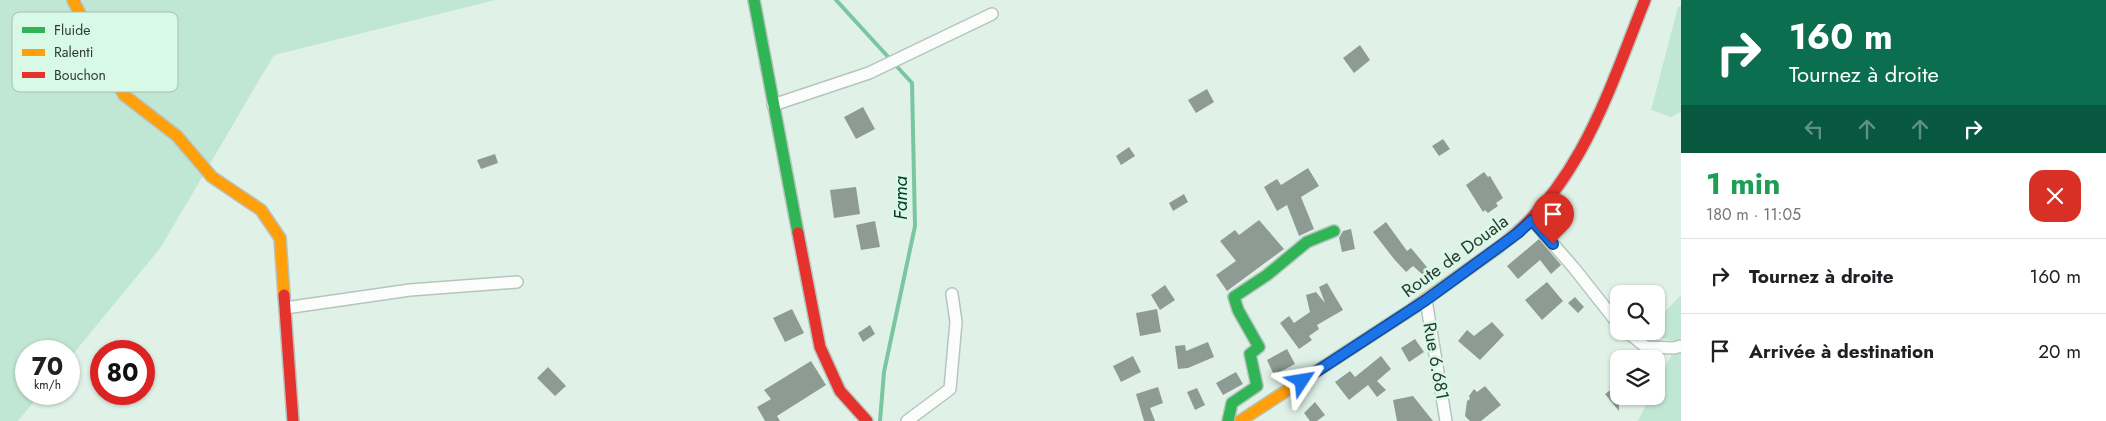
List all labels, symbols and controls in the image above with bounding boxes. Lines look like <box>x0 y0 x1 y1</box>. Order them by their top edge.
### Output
legend <box>12 12 178 92</box>
text: 160 m <box>1789 12 1893 62</box>
text: Fluide <box>54 20 90 40</box>
icon: right <box>1706 20 1771 85</box>
text: Ralenti <box>54 42 93 62</box>
text: Tournez à droite <box>1789 58 1939 90</box>
text: Bouchon <box>54 65 106 85</box>
icon: left <box>1800 115 1828 143</box>
icon: ahead <box>1853 115 1881 143</box>
icon: ahead <box>1906 115 1934 143</box>
icon: right <box>1959 115 1987 143</box>
text: 1 min <box>1706 162 1780 205</box>
button: close <box>2029 170 2081 222</box>
water label: Fama <box>887 175 914 220</box>
pin <box>1532 193 1574 244</box>
icon: arrive <box>1539 200 1567 228</box>
text: 180 m · 11:05 <box>1706 203 1801 226</box>
street label: Route de Douala <box>1396 208 1514 304</box>
icon: right <box>1706 262 1734 290</box>
text: Tournez à droite <box>1749 263 1894 290</box>
text: 160 m <box>2030 263 2081 290</box>
map controls <box>1610 285 1665 405</box>
button: search <box>1610 285 1665 340</box>
street label: Rue 6.681 <box>1416 320 1456 402</box>
icon: arrive <box>1706 337 1734 365</box>
text: Arrivée à destination <box>1749 338 1934 365</box>
text: 20 m <box>2038 338 2081 365</box>
speed limit sign: 80 <box>90 340 155 405</box>
text: 70 <box>32 348 63 384</box>
button: layers <box>1610 350 1665 405</box>
position arrow <box>1275 354 1327 406</box>
text: km/h <box>34 376 61 394</box>

